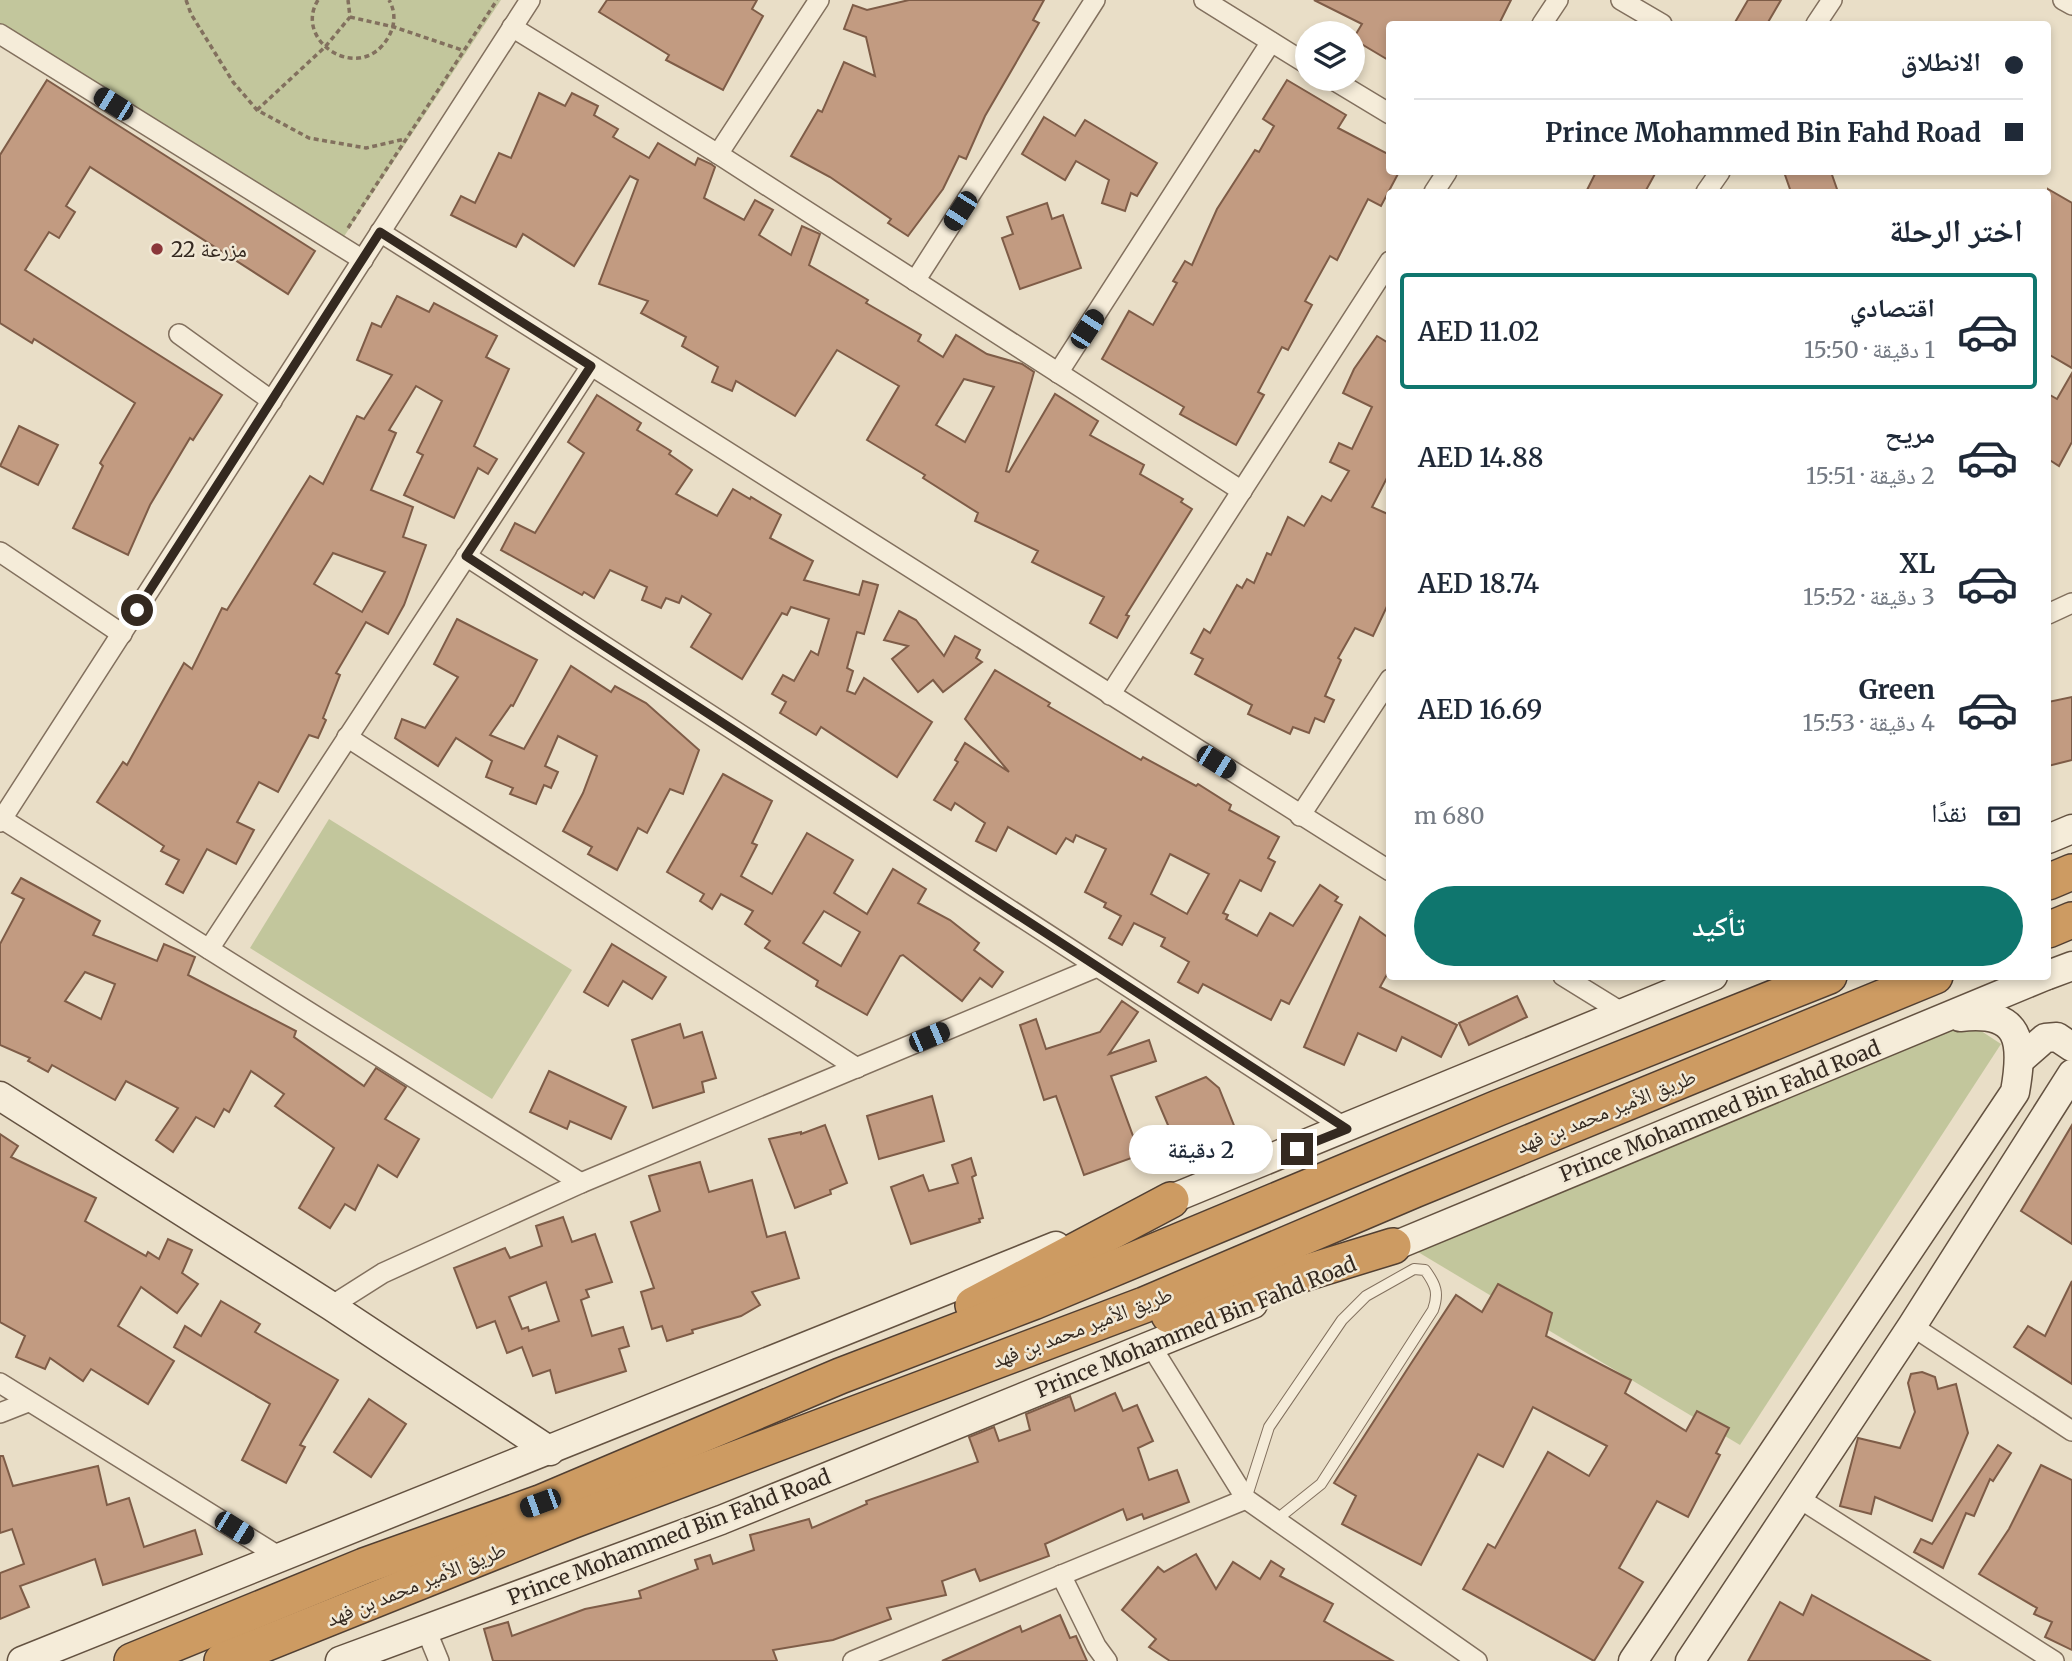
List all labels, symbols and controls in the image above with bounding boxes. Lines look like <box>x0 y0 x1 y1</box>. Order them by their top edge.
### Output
map controls <box>1295 21 1365 91</box>
button: layers <box>1295 21 1365 91</box>
text: الانطلاق <box>1901 45 1981 78</box>
car <box>90 84 137 124</box>
text: Prince Mohammed Bin Fahd Road <box>1545 116 1981 149</box>
car <box>940 188 981 234</box>
text: اختر الرحلة <box>1889 211 2023 251</box>
place label: مزرعة 22 <box>171 236 247 263</box>
marker: مزرعة 22 <box>149 241 165 257</box>
text: اقتصادي <box>1850 291 1935 324</box>
icon: car <box>1956 300 2019 363</box>
car <box>1067 306 1108 352</box>
text: AED 11.02 <box>1418 315 1539 348</box>
text: 1 دقيقة · 15:50 <box>1804 335 1935 364</box>
text: مريح <box>1885 417 1935 450</box>
icon: car <box>1956 426 2019 489</box>
text: AED 14.88 <box>1418 441 1543 474</box>
text: 2 دقيقة · 15:51 <box>1806 461 1935 490</box>
text: XL <box>1899 547 1935 580</box>
icon: car <box>1956 552 2019 615</box>
text: AED 18.74 <box>1418 567 1539 600</box>
text: 3 دقيقة · 15:52 <box>1803 582 1935 611</box>
route start <box>121 594 153 626</box>
text: Green <box>1859 673 1935 706</box>
icon: car <box>1956 678 2019 741</box>
text: AED 16.69 <box>1418 693 1542 726</box>
text: 4 دقيقة · 15:53 <box>1803 708 1935 737</box>
car <box>1193 742 1240 782</box>
text: نقدًا <box>1931 796 1967 829</box>
icon: cash <box>1985 797 2023 835</box>
text: 680 m <box>1414 801 1485 830</box>
button: تأكيد <box>1414 886 2023 966</box>
car <box>906 1019 953 1055</box>
street label: Prince Mohammed Bin Fahd Road <box>1556 1034 1885 1188</box>
street label: طريق الأمير محمد بن فهد <box>1512 1063 1700 1159</box>
callout: 2 دقيقة <box>1129 1124 1272 1174</box>
route end <box>1281 1133 1313 1165</box>
text: 2 دقيقة <box>1168 1135 1234 1164</box>
street label: Prince Mohammed Bin Fahd Road <box>1032 1250 1361 1404</box>
street label: طريق الأمير محمد بن فهد <box>988 1280 1176 1374</box>
street label: Prince Mohammed Bin Fahd Road <box>504 1463 835 1611</box>
car <box>517 1486 564 1520</box>
car <box>211 1508 258 1548</box>
street label: طريق الأمير محمد بن فهد <box>322 1536 510 1632</box>

